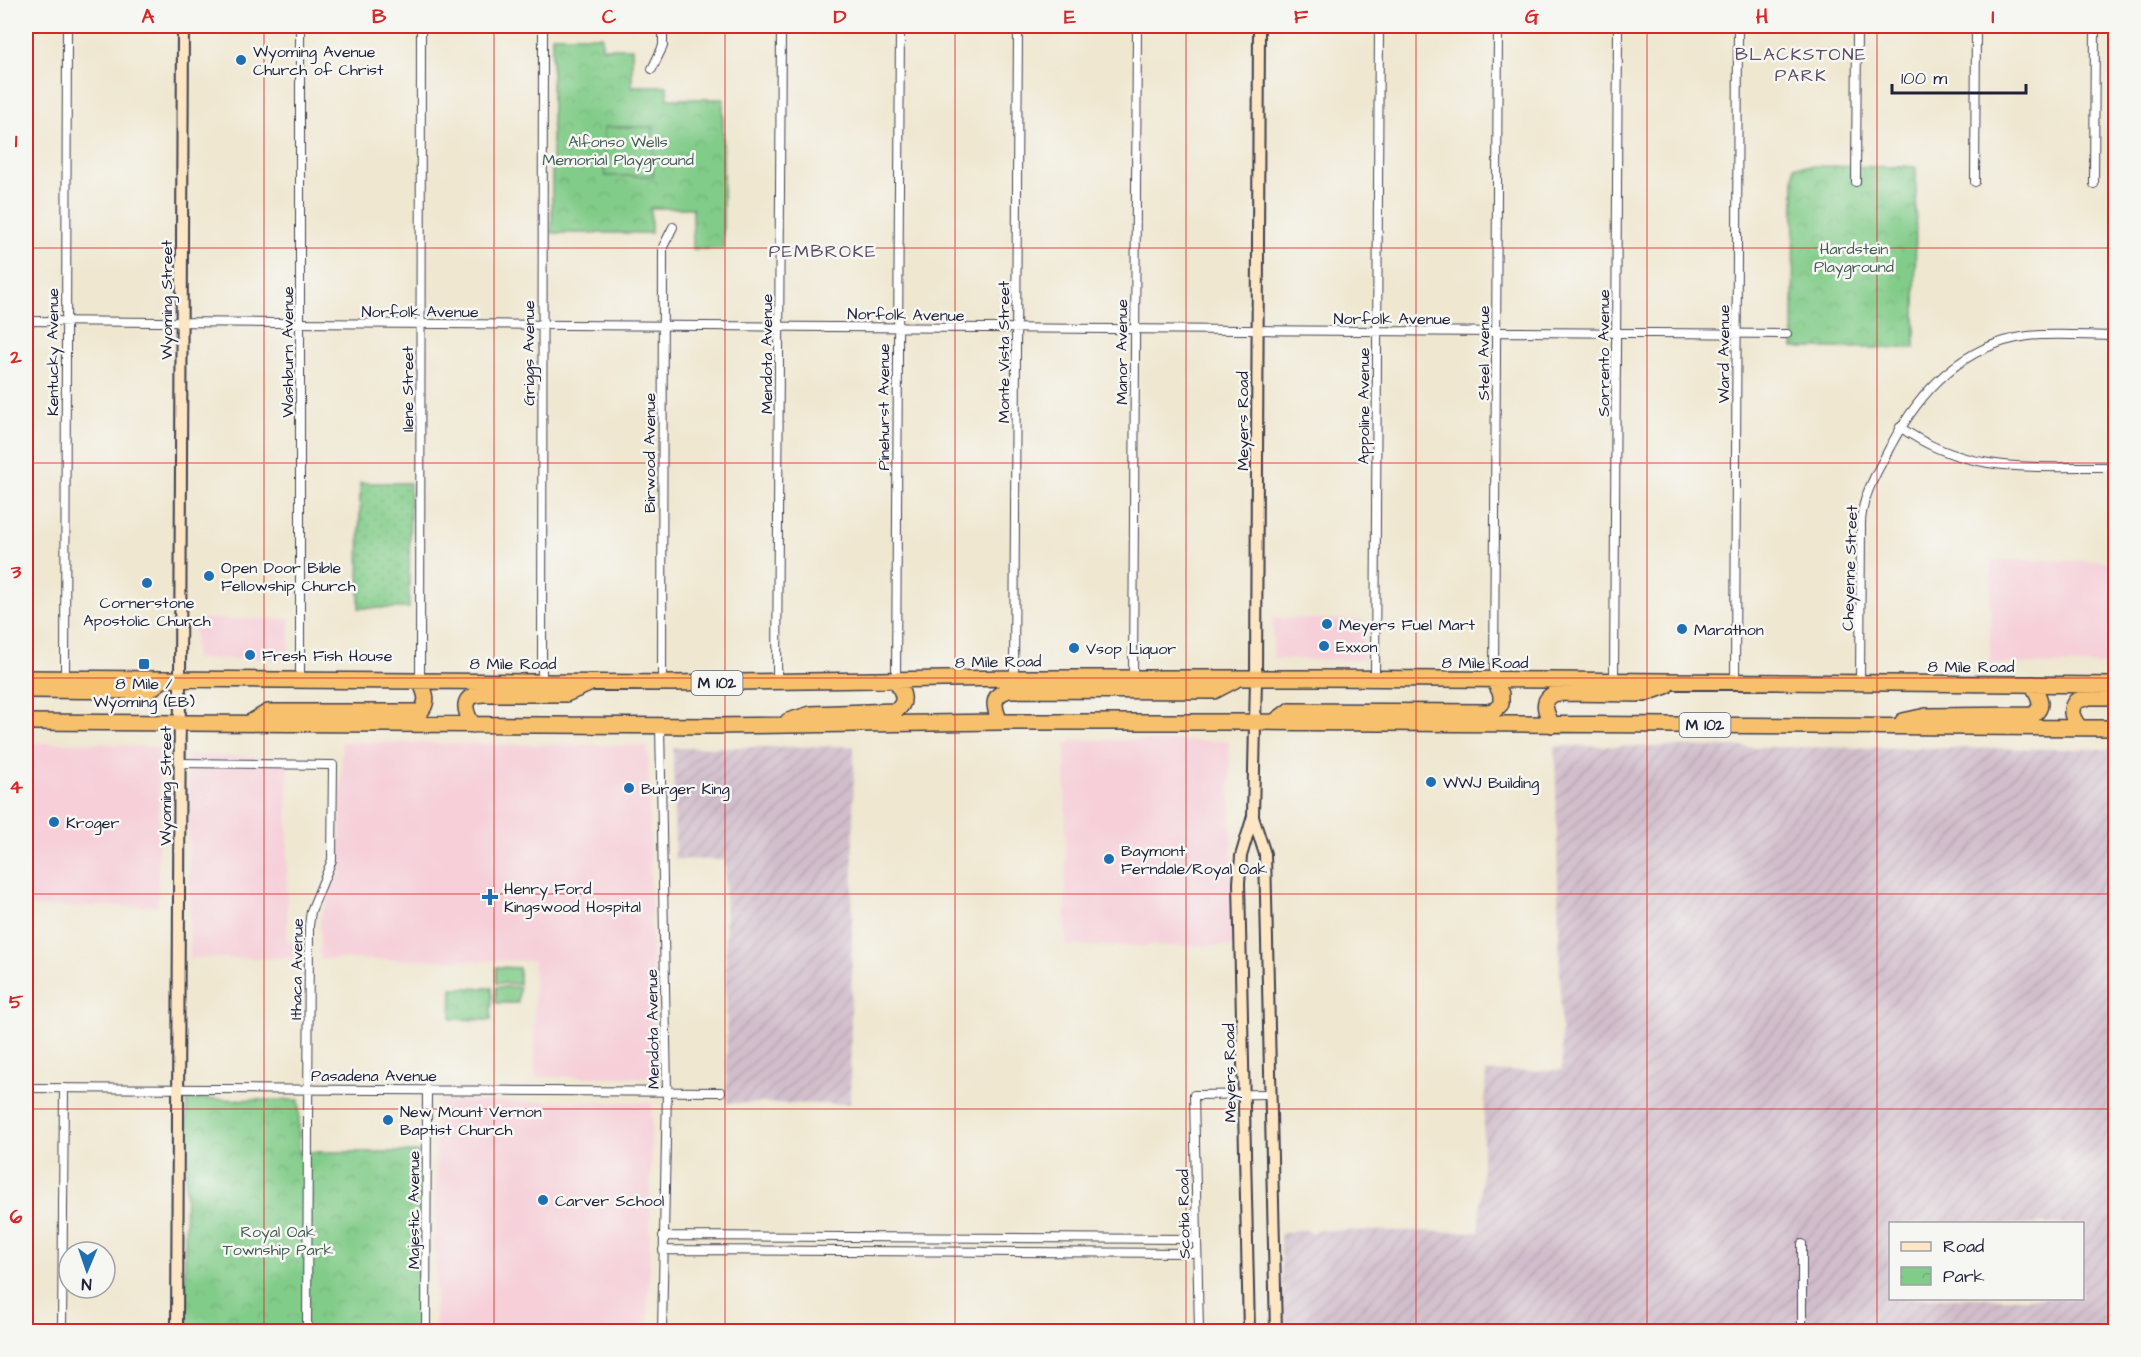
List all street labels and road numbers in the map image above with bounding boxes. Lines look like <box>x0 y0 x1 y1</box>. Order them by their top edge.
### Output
street label: Wyoming Street <box>156 240 179 360</box>
street label: Monte Vista Street <box>993 280 1015 423</box>
street label: Washburn Avenue <box>277 286 299 418</box>
street label: Kentucky Avenue <box>42 288 65 416</box>
street label: Sorrento Avenue <box>1593 289 1615 417</box>
street label: Mendota Avenue <box>756 294 778 414</box>
street label: Manor Avenue <box>1111 299 1133 405</box>
street label: Griggs Avenue <box>518 300 541 406</box>
street label: Norfolk Avenue <box>361 301 479 323</box>
street label: Norfolk Avenue <box>847 303 965 327</box>
street label: Ward Avenue <box>1713 304 1735 403</box>
street label: Steel Avenue <box>1473 305 1495 400</box>
street label: Norfolk Avenue <box>1333 308 1451 330</box>
street label: Pinehurst Avenue <box>873 343 895 471</box>
street label: Ilene Street <box>397 345 419 432</box>
street label: Appoline Avenue <box>1353 347 1375 465</box>
street label: Meyers Road <box>1232 371 1255 471</box>
street label: Birwood Avenue <box>639 393 661 513</box>
street label: Cheyenne Street <box>1837 504 1864 631</box>
street label: 8 Mile Road <box>954 650 1042 674</box>
street label: 8 Mile Road <box>1442 652 1528 674</box>
street label: 8 Mile Road <box>470 653 556 675</box>
street label: 8 Mile Road <box>1928 656 2014 678</box>
road number: M 102 <box>692 671 742 695</box>
road number: M 102 <box>1680 713 1730 737</box>
street label: Wyoming Street <box>155 726 178 846</box>
street label: Ithaca Avenue <box>285 918 309 1020</box>
street label: Mendota Avenue <box>641 968 665 1089</box>
street label: Meyers Road <box>1218 1023 1243 1123</box>
street label: Pasadena Avenue <box>311 1065 437 1087</box>
street label: Majestic Avenue <box>403 1151 425 1269</box>
street label: Scotia Road <box>1172 1169 1196 1259</box>

